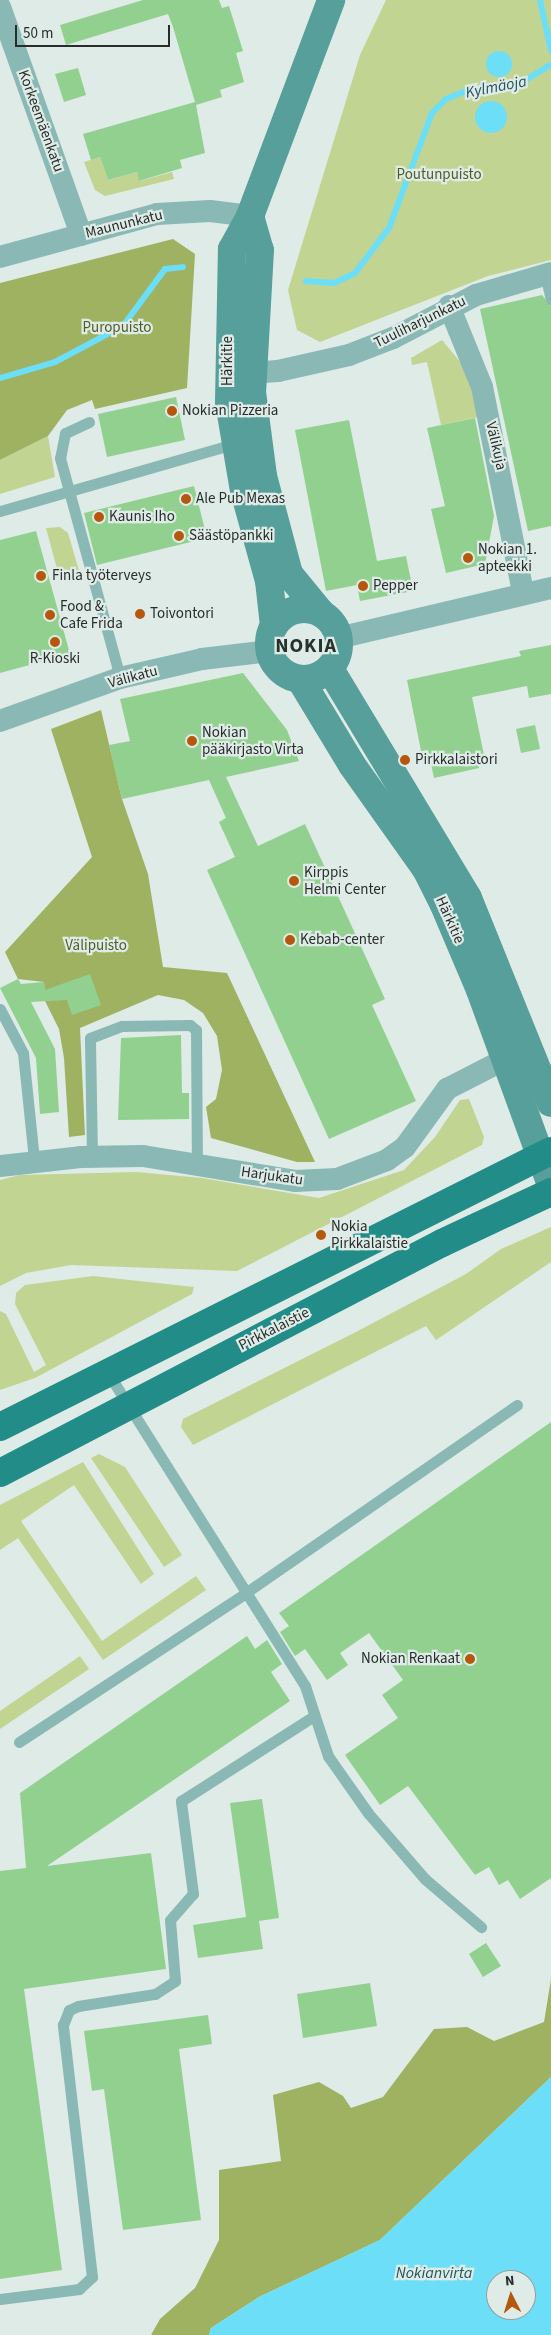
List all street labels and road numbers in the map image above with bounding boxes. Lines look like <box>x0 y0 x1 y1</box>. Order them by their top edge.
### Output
street label: Korkeemäenkatu <box>14 67 68 175</box>
street label: Maununkatu <box>83 206 165 242</box>
street label: Tuuliharjunkatu <box>371 292 469 352</box>
street label: Härkitie <box>219 336 237 386</box>
street label: Välikuja <box>482 420 510 472</box>
street label: Välikatu <box>106 662 160 692</box>
street label: Härkitie <box>432 894 468 946</box>
street label: Harjukatu <box>240 1163 304 1189</box>
street label: Pirkkalaistie <box>236 1304 312 1354</box>

